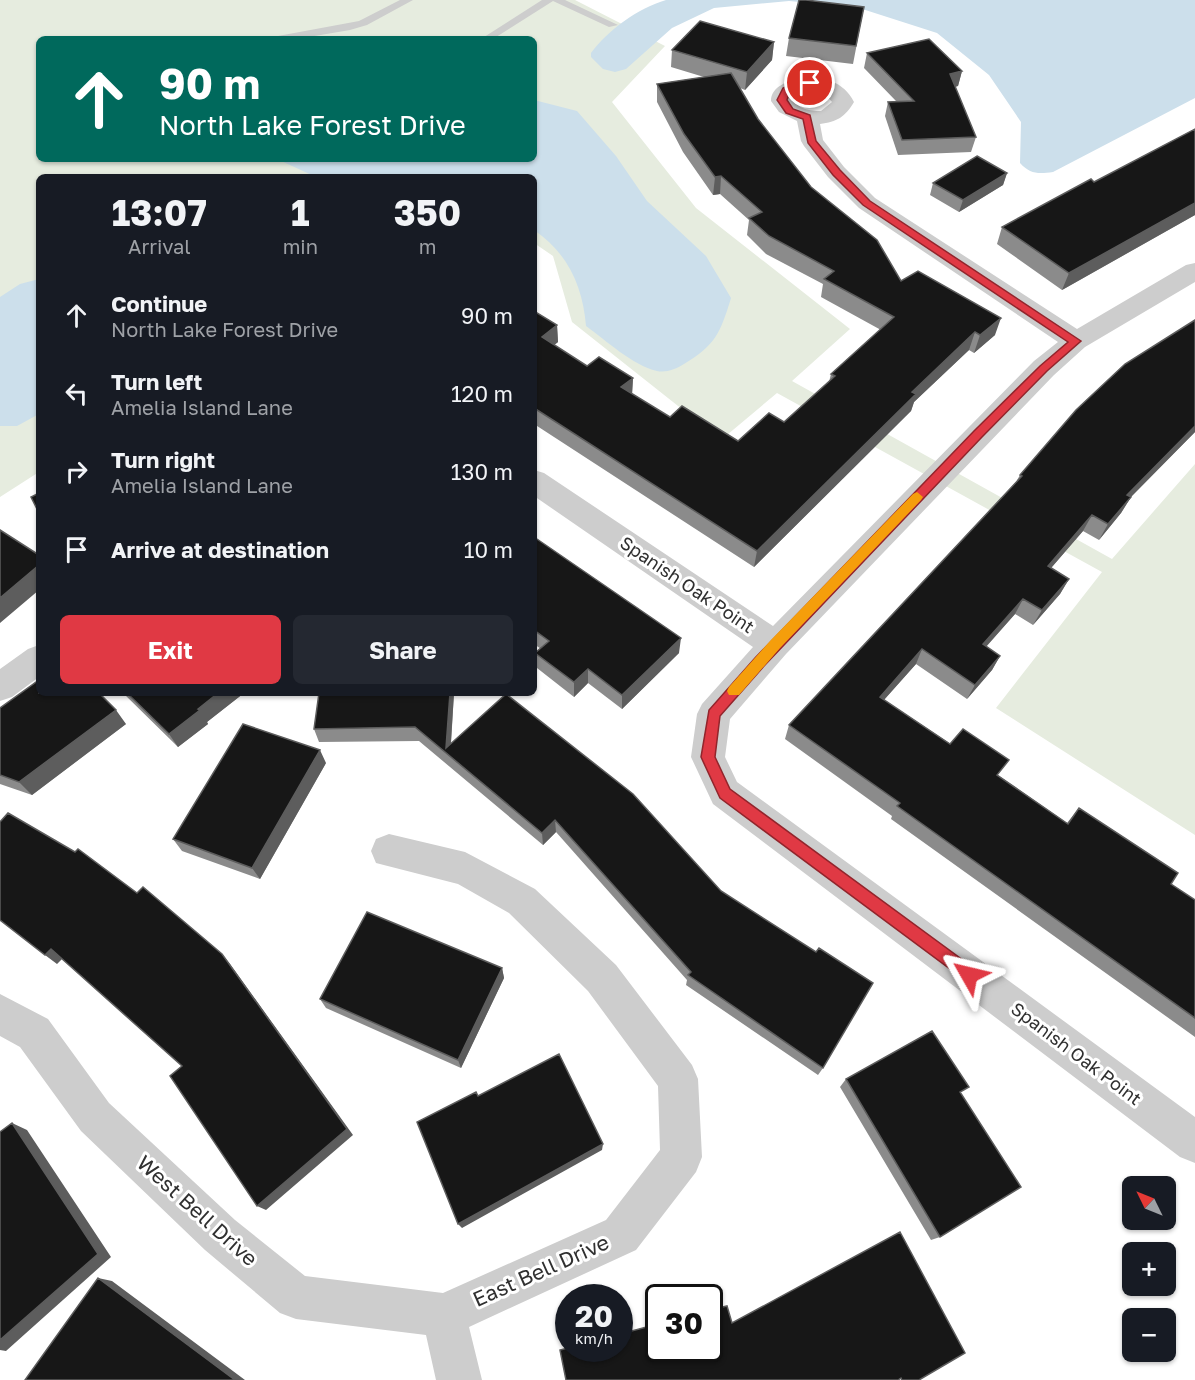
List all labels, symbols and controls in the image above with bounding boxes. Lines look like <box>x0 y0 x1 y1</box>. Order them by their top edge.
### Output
pin <box>784 57 835 108</box>
text: 90 m <box>159 58 260 108</box>
icon: ahead <box>60 60 138 138</box>
icon: arrive <box>793 66 826 99</box>
text: North Lake Forest Drive <box>159 109 466 141</box>
text: 13:07 <box>112 191 207 234</box>
text: 1 <box>291 191 310 234</box>
text: 350 <box>394 191 461 234</box>
text: Arrival <box>128 234 191 258</box>
text: min <box>283 234 318 258</box>
text: m <box>419 234 436 258</box>
text: Continue <box>111 290 207 317</box>
icon: ahead <box>60 299 93 332</box>
text: 90 m <box>461 302 513 329</box>
text: North Lake Forest Drive <box>111 317 338 341</box>
text: Turn left <box>111 368 202 395</box>
icon: left <box>60 377 93 410</box>
text: 120 m <box>451 380 513 407</box>
text: Amelia Island Lane <box>111 395 293 419</box>
text: Turn right <box>111 446 215 473</box>
icon: right <box>60 455 93 488</box>
text: 130 m <box>451 458 513 485</box>
text: Amelia Island Lane <box>111 473 293 497</box>
street label: Spanish Oak Point <box>616 531 759 637</box>
icon: arrive <box>60 533 93 566</box>
text: Arrive at destination <box>111 536 329 563</box>
text: 10 m <box>464 536 513 563</box>
button: Exit <box>60 615 281 684</box>
button: Share <box>293 615 513 684</box>
position arrow <box>937 943 1001 1007</box>
street label: Spanish Oak Point <box>1007 997 1146 1109</box>
street label: West Bell Drive <box>132 1149 263 1271</box>
north arrow <box>1122 1176 1176 1230</box>
map controls <box>1122 1176 1176 1362</box>
street label: East Bell Drive <box>469 1228 613 1312</box>
button: + <box>1122 1242 1176 1296</box>
speed limit sign: 30 <box>645 1284 723 1362</box>
text: 20 <box>575 1298 613 1334</box>
button: − <box>1122 1308 1176 1362</box>
text: km/h <box>575 1329 613 1347</box>

